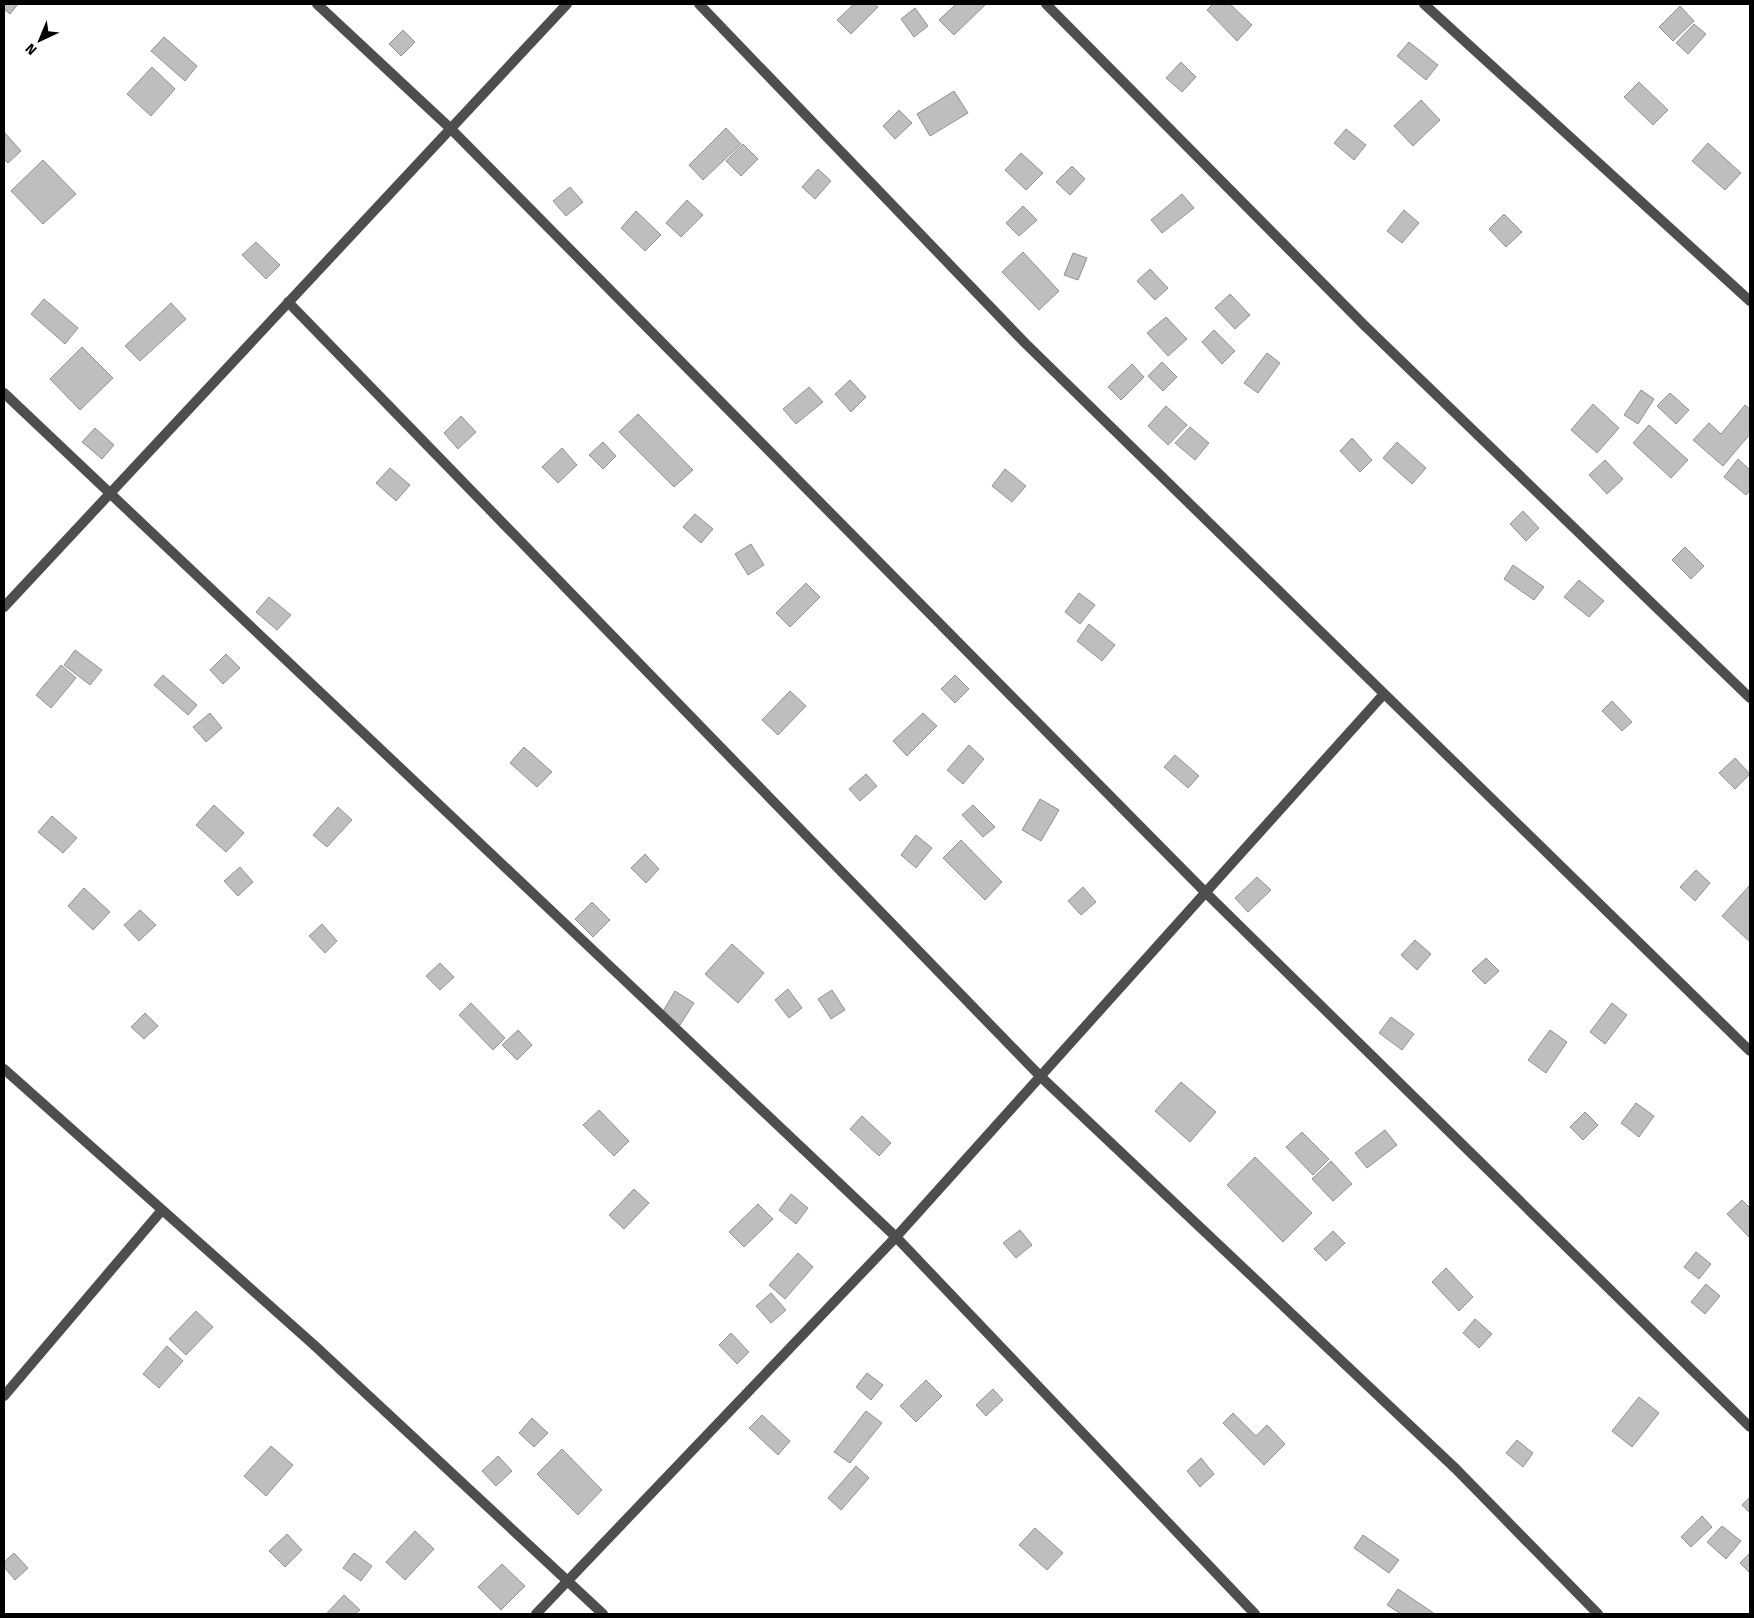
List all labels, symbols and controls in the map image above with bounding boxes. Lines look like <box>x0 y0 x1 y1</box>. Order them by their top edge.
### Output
north arrow <box>15 15 65 65</box>
text: N <box>22 40 41 58</box>

